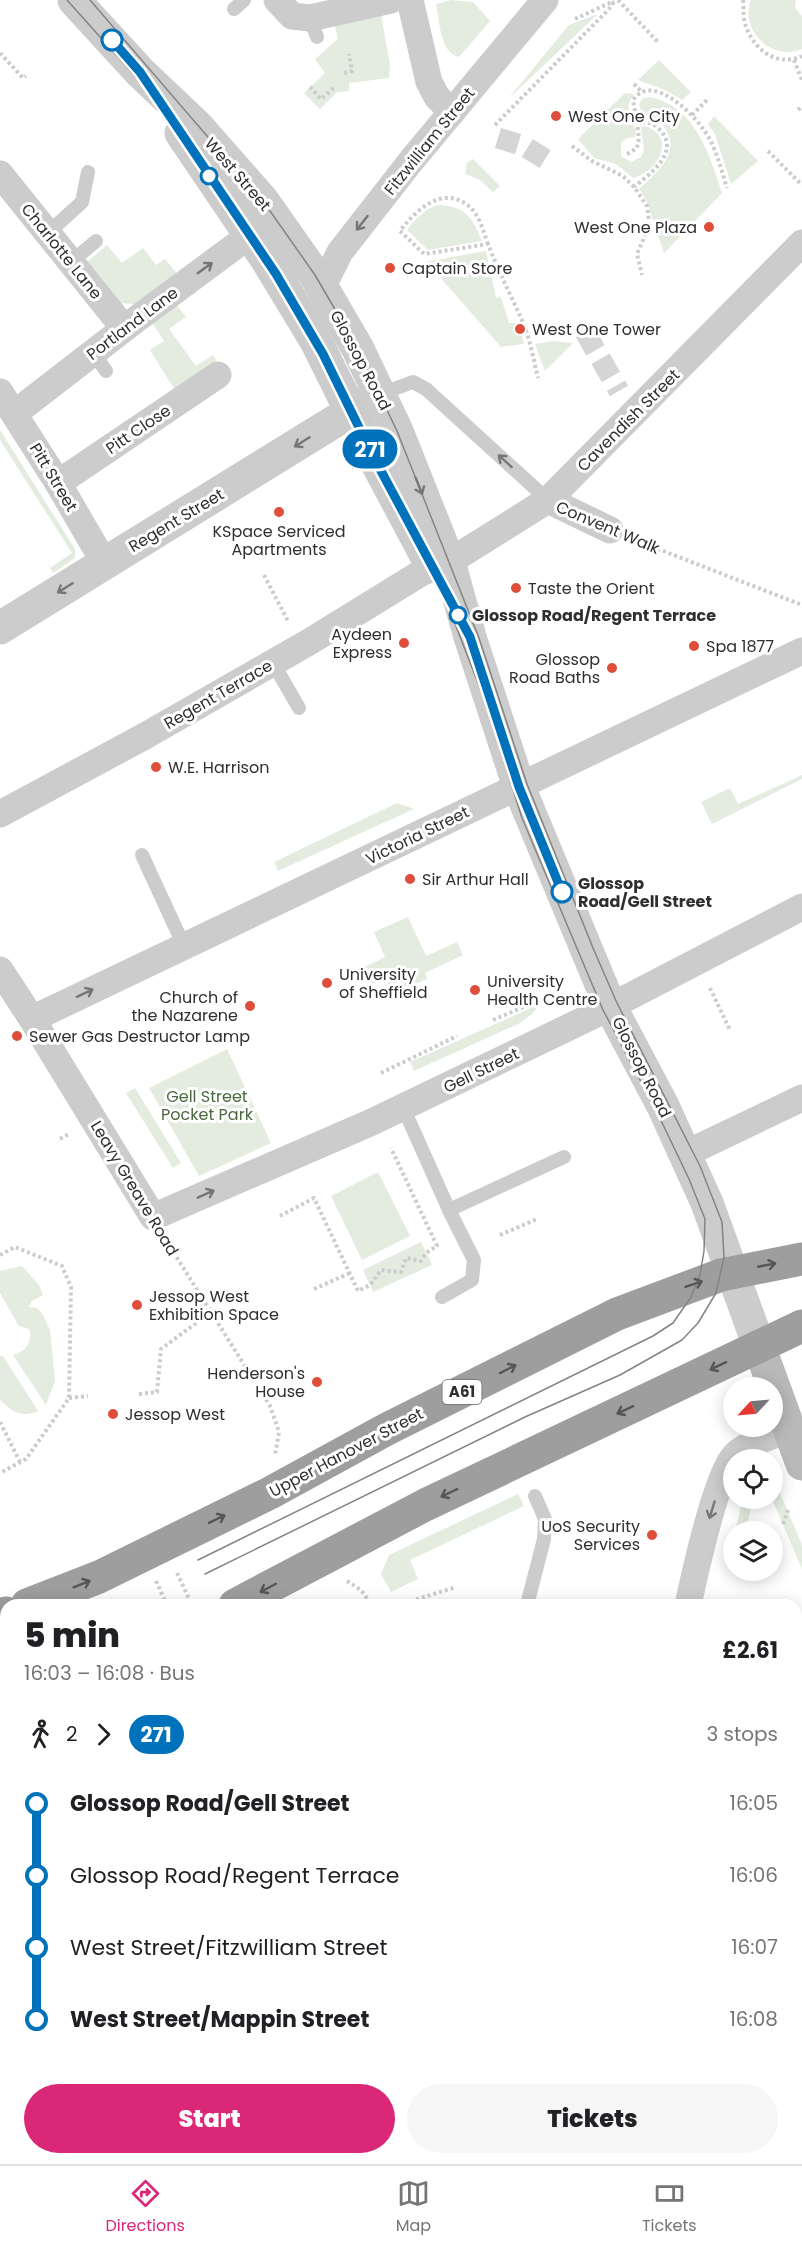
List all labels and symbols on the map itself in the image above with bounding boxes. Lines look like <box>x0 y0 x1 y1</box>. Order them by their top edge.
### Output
unlabelled marker <box>101 29 123 51</box>
street label: Fitzwilliam Street <box>379 83 480 200</box>
place label: West One City <box>568 105 680 128</box>
marker: West One City <box>549 109 563 123</box>
street label: West Street <box>199 133 276 216</box>
unlabelled marker <box>200 167 218 185</box>
street label: Charlotte Lane <box>16 199 108 304</box>
one-way arrow <box>356 215 369 231</box>
place label: West One Plaza <box>574 216 697 239</box>
marker: West One Plaza <box>702 220 716 234</box>
place label: Captain Store <box>402 257 512 280</box>
marker: Captain Store <box>383 261 397 275</box>
one-way arrow <box>197 262 213 274</box>
street label: Portland Lane <box>82 281 183 365</box>
street label: Glossop Road <box>325 306 397 414</box>
place label: West One Tower <box>532 318 661 341</box>
marker: West One Tower <box>513 322 527 336</box>
street label: Cavendish Street <box>572 364 685 477</box>
street label: Pitt Close <box>101 399 175 460</box>
line badge: 271 <box>336 430 404 468</box>
one-way arrow <box>294 435 311 448</box>
street label: Pitt Street <box>24 439 83 516</box>
one-way arrow <box>497 454 512 468</box>
one-way arrow <box>414 477 425 495</box>
street label: Regent Street <box>124 483 228 558</box>
street label: Convent Walk <box>552 495 664 560</box>
marker: KSpace Serviced Apartments <box>272 505 286 519</box>
place label: KSpace Serviced Apartments <box>212 520 346 561</box>
place label: Taste the Orient <box>528 577 655 600</box>
marker: Taste the Orient <box>509 581 523 595</box>
one-way arrow <box>57 583 74 595</box>
place label: Glossop Road/Regent Terrace <box>472 604 716 627</box>
marker: Glossop Road/Regent Terrace <box>449 606 467 624</box>
place label: Aydeen Express <box>331 623 392 664</box>
place label: Spa 1877 <box>706 635 774 658</box>
marker: Aydeen Express <box>397 636 411 650</box>
marker: Spa 1877 <box>687 639 701 653</box>
place label: Glossop Road Baths <box>509 648 600 689</box>
street label: Regent Terrace <box>160 654 277 735</box>
marker: Glossop Road Baths <box>605 661 619 675</box>
place label: W.E. Harrison <box>168 756 269 779</box>
marker: W.E. Harrison <box>149 760 163 774</box>
street label: Victoria Street <box>362 800 473 870</box>
place label: Sir Arthur Hall <box>422 868 529 891</box>
marker: Sir Arthur Hall <box>403 872 417 886</box>
place label: Glossop Road/Gell Street <box>578 872 712 913</box>
marker: Glossop Road/Gell Street <box>551 881 573 903</box>
place label: University of Sheffield <box>339 963 427 1004</box>
place label: University Health Centre <box>487 970 597 1011</box>
marker: University of Sheffield <box>320 976 334 990</box>
marker: University Health Centre <box>468 983 482 997</box>
place label: Church of the Nazarene <box>132 986 238 1027</box>
one-way arrow <box>75 987 93 999</box>
marker: Church of the Nazarene <box>243 999 257 1013</box>
street label: Glossop Road <box>606 1013 677 1122</box>
place label: Sewer Gas Destructor Lamp <box>29 1025 250 1048</box>
marker: Sewer Gas Destructor Lamp <box>10 1029 24 1043</box>
street label: Gell Street <box>440 1042 523 1099</box>
park label: Gell Street Pocket Park <box>161 1085 254 1126</box>
street label: Leavy Greave Road <box>85 1116 184 1260</box>
one-way arrow <box>197 1188 215 1199</box>
one-way arrow <box>757 1259 776 1270</box>
one-way arrow <box>684 1277 703 1288</box>
place label: Jessop West Exhibition Space <box>149 1285 279 1326</box>
marker: Jessop West Exhibition Space <box>130 1298 144 1312</box>
one-way arrow <box>710 1360 728 1372</box>
place label: Henderson's House <box>207 1362 305 1403</box>
one-way arrow <box>499 1363 516 1375</box>
marker: Henderson's House <box>310 1375 324 1389</box>
north arrow <box>723 1377 783 1437</box>
road number: A61 <box>442 1380 482 1404</box>
street label: Upper Hanover Street <box>265 1402 427 1503</box>
place label: Jessop West <box>125 1403 225 1426</box>
one-way arrow <box>616 1404 634 1416</box>
marker: Jessop West <box>106 1407 120 1421</box>
one-way arrow <box>440 1488 458 1500</box>
one-way arrow <box>706 1501 717 1520</box>
one-way arrow <box>208 1513 226 1525</box>
place label: UoS Security Services <box>541 1515 640 1556</box>
marker: UoS Security Services <box>645 1528 659 1542</box>
one-way arrow <box>72 1578 91 1589</box>
one-way arrow <box>260 1582 277 1594</box>

